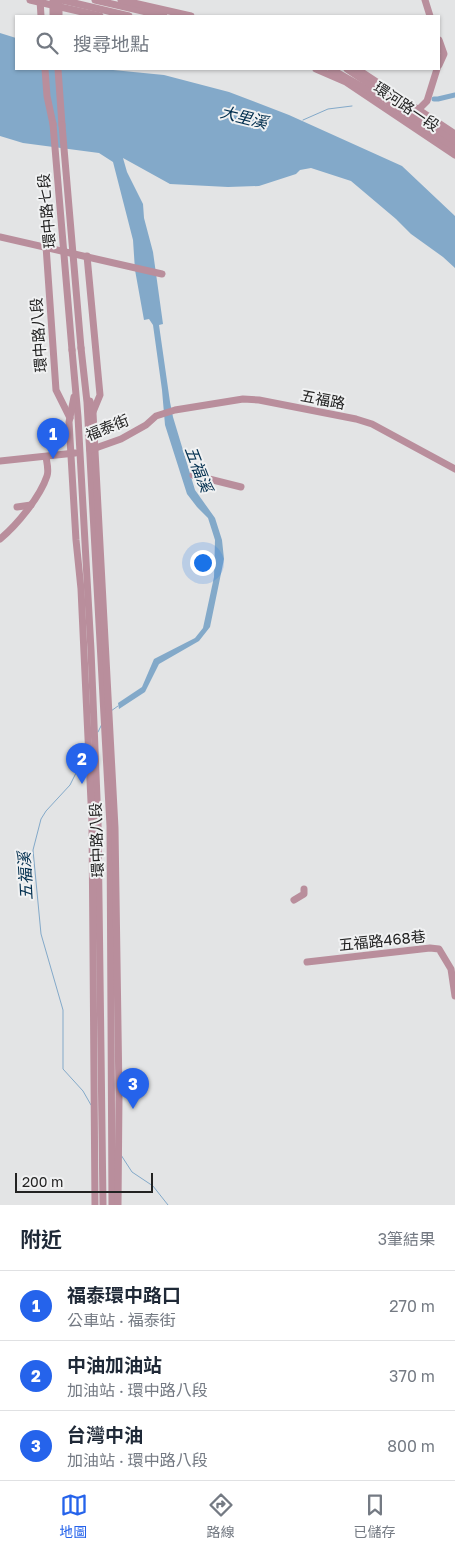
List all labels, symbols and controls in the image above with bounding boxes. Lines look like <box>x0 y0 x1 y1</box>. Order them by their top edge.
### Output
search box <box>15 15 440 70</box>
icon: search <box>33 29 61 57</box>
text: 搜尋地點 <box>73 32 149 55</box>
street label: 環河路一段 <box>371 78 443 134</box>
water label: 大里溪 <box>218 101 272 133</box>
street label: 環中路七段 <box>34 173 58 249</box>
street label: 環中路八段 <box>26 297 50 373</box>
street label: 五福路 <box>299 386 347 412</box>
street label: 福泰街 <box>83 410 131 444</box>
pin: 1 <box>37 418 69 459</box>
water label: 五福溪 <box>181 443 218 497</box>
your location <box>190 550 216 576</box>
pin: 2 <box>66 743 98 784</box>
street label: 環中路八段 <box>86 802 106 878</box>
water label: 五福溪 <box>14 850 36 900</box>
street label: 五福路468巷 <box>338 926 426 954</box>
pin: 3 <box>117 1068 149 1109</box>
scale bar <box>15 1170 152 1193</box>
text: 200 m <box>22 1173 63 1190</box>
text: 附近 <box>20 1226 62 1252</box>
text: 3筆結果 <box>378 1229 435 1249</box>
text: 福泰環中路口 <box>67 1283 181 1306</box>
text: 1 <box>32 1296 40 1316</box>
text: 270 m <box>389 1296 435 1316</box>
text: 公車站 · 福泰街 <box>67 1310 176 1330</box>
text: 中油加油站 <box>67 1353 162 1376</box>
text: 2 <box>31 1366 41 1386</box>
text: 370 m <box>389 1366 435 1386</box>
text: 加油站 · 環中路八段 <box>67 1380 208 1400</box>
text: 台灣中油 <box>67 1423 143 1446</box>
text: 3 <box>31 1436 41 1456</box>
text: 800 m <box>387 1436 435 1456</box>
text: 加油站 · 環中路八段 <box>67 1450 208 1470</box>
tab: 地圖 <box>60 1491 88 1541</box>
tab: 路線 <box>207 1491 235 1541</box>
tab: 已儲存 <box>354 1491 396 1541</box>

